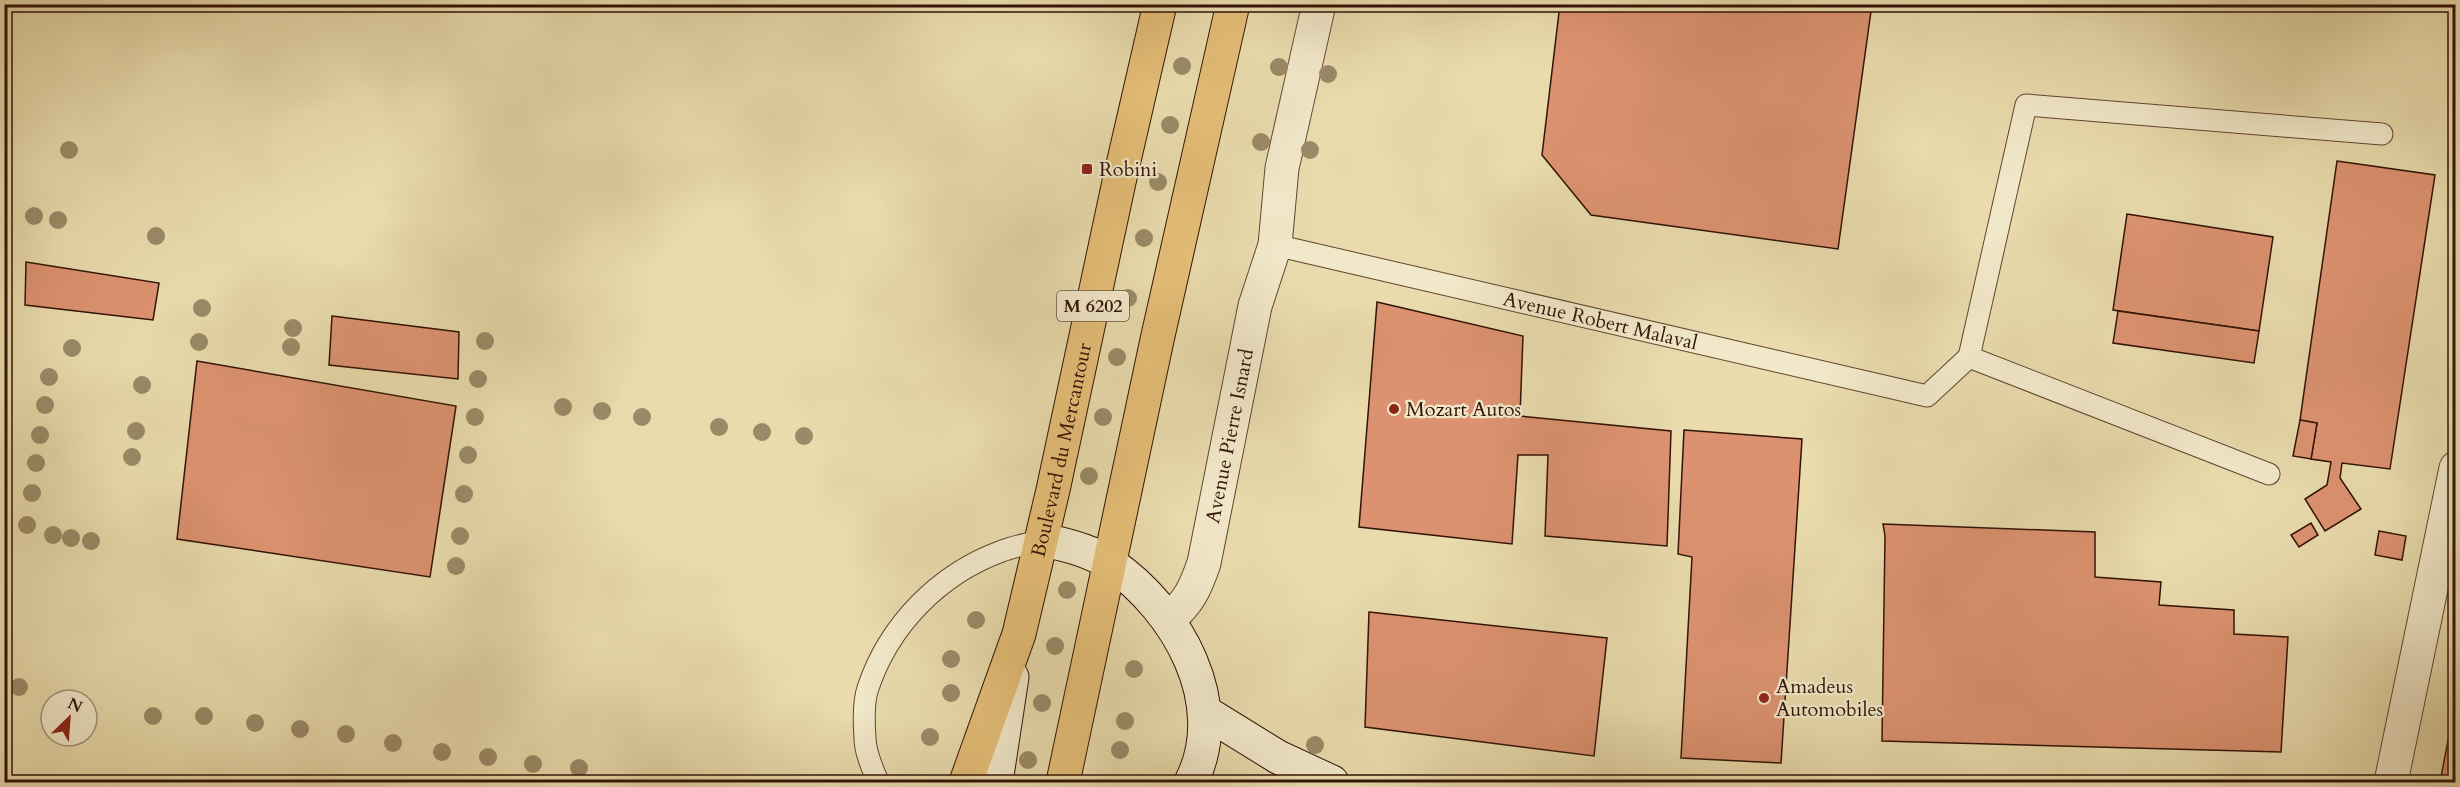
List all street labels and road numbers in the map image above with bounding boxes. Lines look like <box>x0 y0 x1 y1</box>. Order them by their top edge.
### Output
street label: Avenue Robert Malaval <box>1500 285 1700 356</box>
road number: M 6202 <box>1057 291 1129 321</box>
street label: Boulevard du Mercantour <box>1025 340 1098 560</box>
street label: Avenue Pierre Isnard <box>1199 346 1260 526</box>

